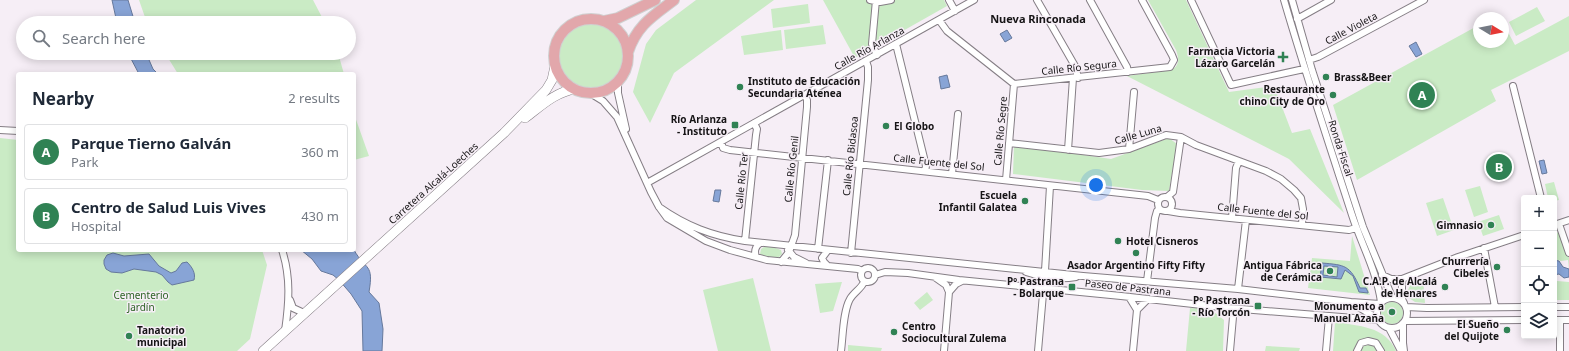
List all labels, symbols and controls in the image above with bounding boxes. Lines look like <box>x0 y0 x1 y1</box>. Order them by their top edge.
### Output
street label: Calle Violeta <box>1322 8 1380 48</box>
district label: Nueva Rinconada <box>990 11 1086 26</box>
north arrow <box>1473 12 1509 48</box>
search box <box>16 16 356 60</box>
street label: Calle Río Arlanza <box>832 23 906 73</box>
icon: search <box>30 27 52 49</box>
text: Search here <box>62 28 145 48</box>
place label: Farmacia Victoria Lázaro Garcelán <box>1188 44 1275 70</box>
marker: Farmacia Victoria Lázaro Garcelán <box>1278 52 1288 62</box>
street label: Calle Río Segura <box>1041 56 1117 78</box>
place label: Brass&Beer <box>1334 70 1392 84</box>
marker: Brass&Beer <box>1321 72 1331 82</box>
place label: Instituto de Educación Secundaria Atenea <box>748 74 860 100</box>
pin: A <box>1409 80 1435 110</box>
marker: Instituto de Educación Secundaria Atenea <box>735 82 745 92</box>
place label: Restaurante chino City de Oro <box>1240 82 1325 108</box>
text: Nearby <box>32 87 94 110</box>
text: 2 results <box>288 89 340 107</box>
marker: Restaurante chino City de Oro <box>1328 90 1338 100</box>
street label: Calle Río Segre <box>990 95 1010 166</box>
place label: Río Arlanza - Instituto <box>671 112 727 138</box>
street label: Calle Río Bidasoa <box>839 115 861 197</box>
street label: Ronda Fiscal <box>1325 118 1357 178</box>
place label: El Globo <box>894 119 934 133</box>
marker: Río Arlanza - Instituto <box>730 120 740 130</box>
marker: El Globo <box>881 121 891 131</box>
street label: Calle Luna <box>1113 121 1163 147</box>
text: Parque Tierno Galván <box>71 133 231 153</box>
street label: Calle Río Genil <box>781 135 801 203</box>
street label: Carretera Alcalá-Loeches <box>385 139 481 227</box>
text: A <box>42 143 51 161</box>
text: 360 m <box>301 143 339 161</box>
street label: Calle Fuente del Sol <box>893 150 985 174</box>
street label: Calle Río Ter <box>731 152 751 210</box>
pin: B <box>1486 152 1512 182</box>
text: Park <box>71 153 98 171</box>
your location <box>1086 175 1106 195</box>
place label: Escuela Infantil Galatea <box>939 188 1017 214</box>
map controls <box>1521 195 1557 339</box>
button: + <box>1521 195 1557 231</box>
marker: Escuela Infantil Galatea <box>1020 196 1030 206</box>
text: Centro de Salud Luis Vives <box>71 197 266 217</box>
street label: Calle Fuente del Sol <box>1217 199 1309 223</box>
text: B <box>42 207 50 225</box>
text: 430 m <box>301 207 339 225</box>
text: Hospital <box>71 217 121 235</box>
place label: Gimnasio <box>1436 218 1483 232</box>
marker: Gimnasio <box>1486 220 1496 230</box>
button: − <box>1521 231 1557 267</box>
place label: Hotel Cisneros <box>1126 234 1198 248</box>
marker: Hotel Cisneros <box>1113 236 1123 246</box>
marker: Asador Argentino Fifty Fifty <box>1131 248 1141 258</box>
place label: Churrería Cibeles <box>1441 254 1489 280</box>
place label: Asador Argentino Fifty Fifty <box>1067 258 1205 272</box>
place label: Antigua Fábrica de Cerámica <box>1243 258 1322 284</box>
marker: Churrería Cibeles <box>1492 262 1502 272</box>
marker: Antigua Fábrica de Cerámica <box>1325 266 1335 276</box>
button: locate <box>1521 267 1557 303</box>
place label: Pº Pastrana - Bolarque <box>1007 274 1064 300</box>
place label: C.A.P. de Alcalá de Henares <box>1363 274 1437 300</box>
street label: Paseo de Pastrana <box>1084 276 1172 298</box>
marker: Pº Pastrana - Bolarque <box>1067 282 1077 292</box>
marker: C.A.P. de Alcalá de Henares <box>1440 282 1450 292</box>
park label: Cementerio Jardín <box>113 288 169 314</box>
place label: Pº Pastrana - Río Torcón <box>1192 293 1250 319</box>
place label: Monumento a Manuel Azaña <box>1314 299 1384 325</box>
marker: Pº Pastrana - Río Torcón <box>1253 301 1263 311</box>
button: layers <box>1521 303 1557 339</box>
marker: Monumento a Manuel Azaña <box>1387 307 1397 317</box>
place label: El Sueño del Quijote <box>1444 317 1499 343</box>
place label: Centro Sociocultural Zulema <box>902 319 1006 345</box>
place label: Tanatorio municipal <box>137 323 186 349</box>
marker: El Sueño del Quijote <box>1502 325 1512 335</box>
marker: Centro Sociocultural Zulema <box>889 327 899 337</box>
marker: Tanatorio municipal <box>124 331 134 341</box>

